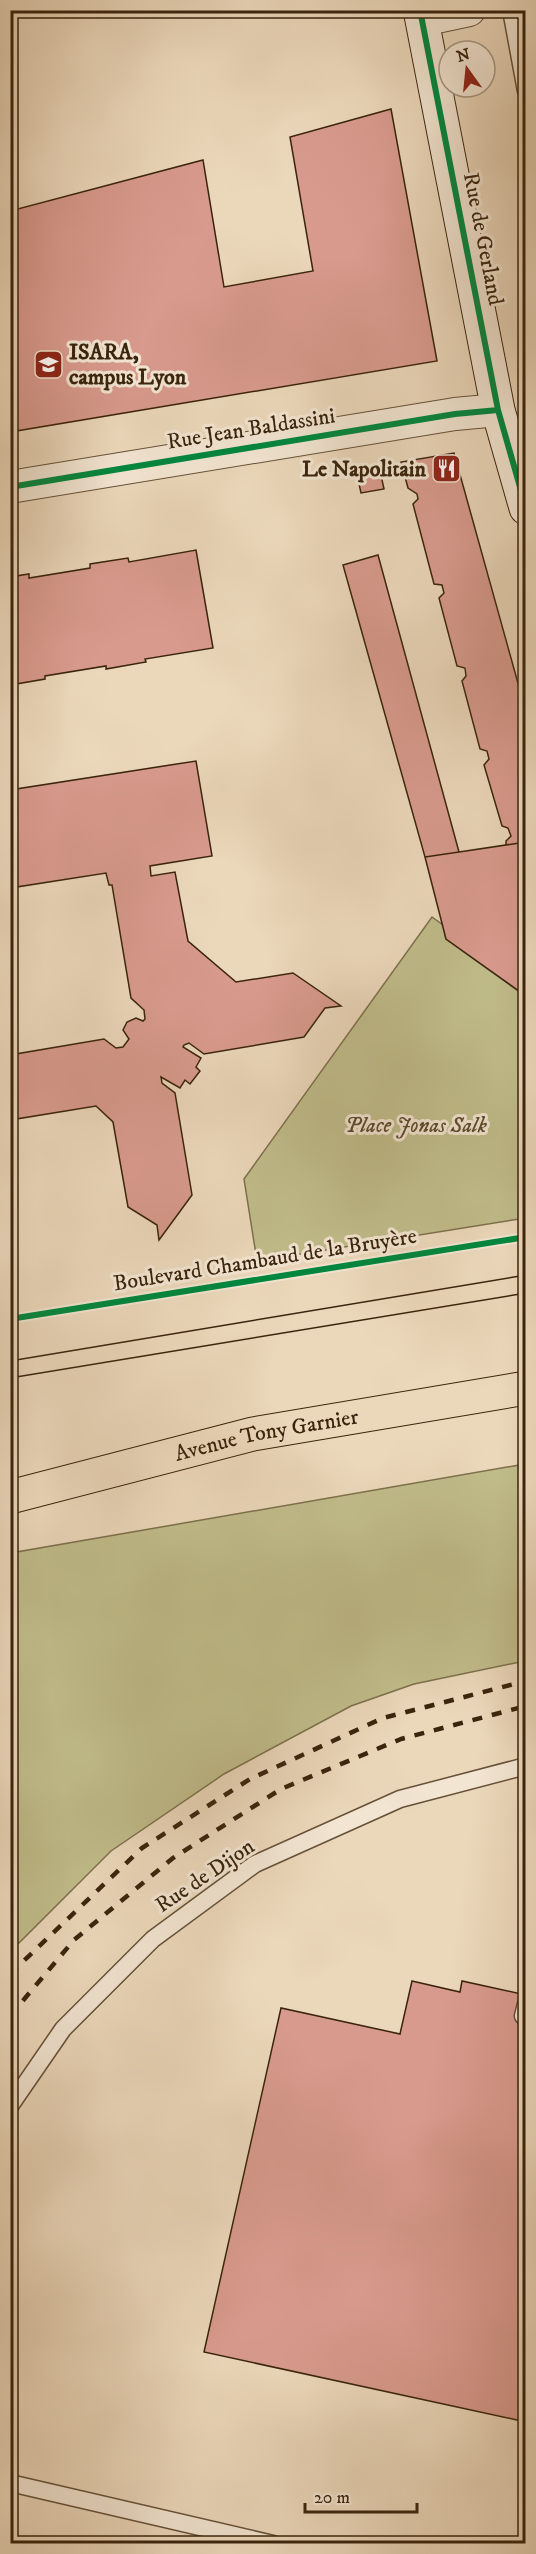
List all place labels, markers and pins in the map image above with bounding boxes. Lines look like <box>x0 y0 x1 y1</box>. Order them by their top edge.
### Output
place label: ISARA, campus Lyon <box>69 339 187 391</box>
school or university icon: ISARA, campus Lyon <box>32 349 64 381</box>
restaurant icon: Le Napolitain <box>431 453 463 485</box>
place label: Le Napolitain <box>302 456 427 483</box>

